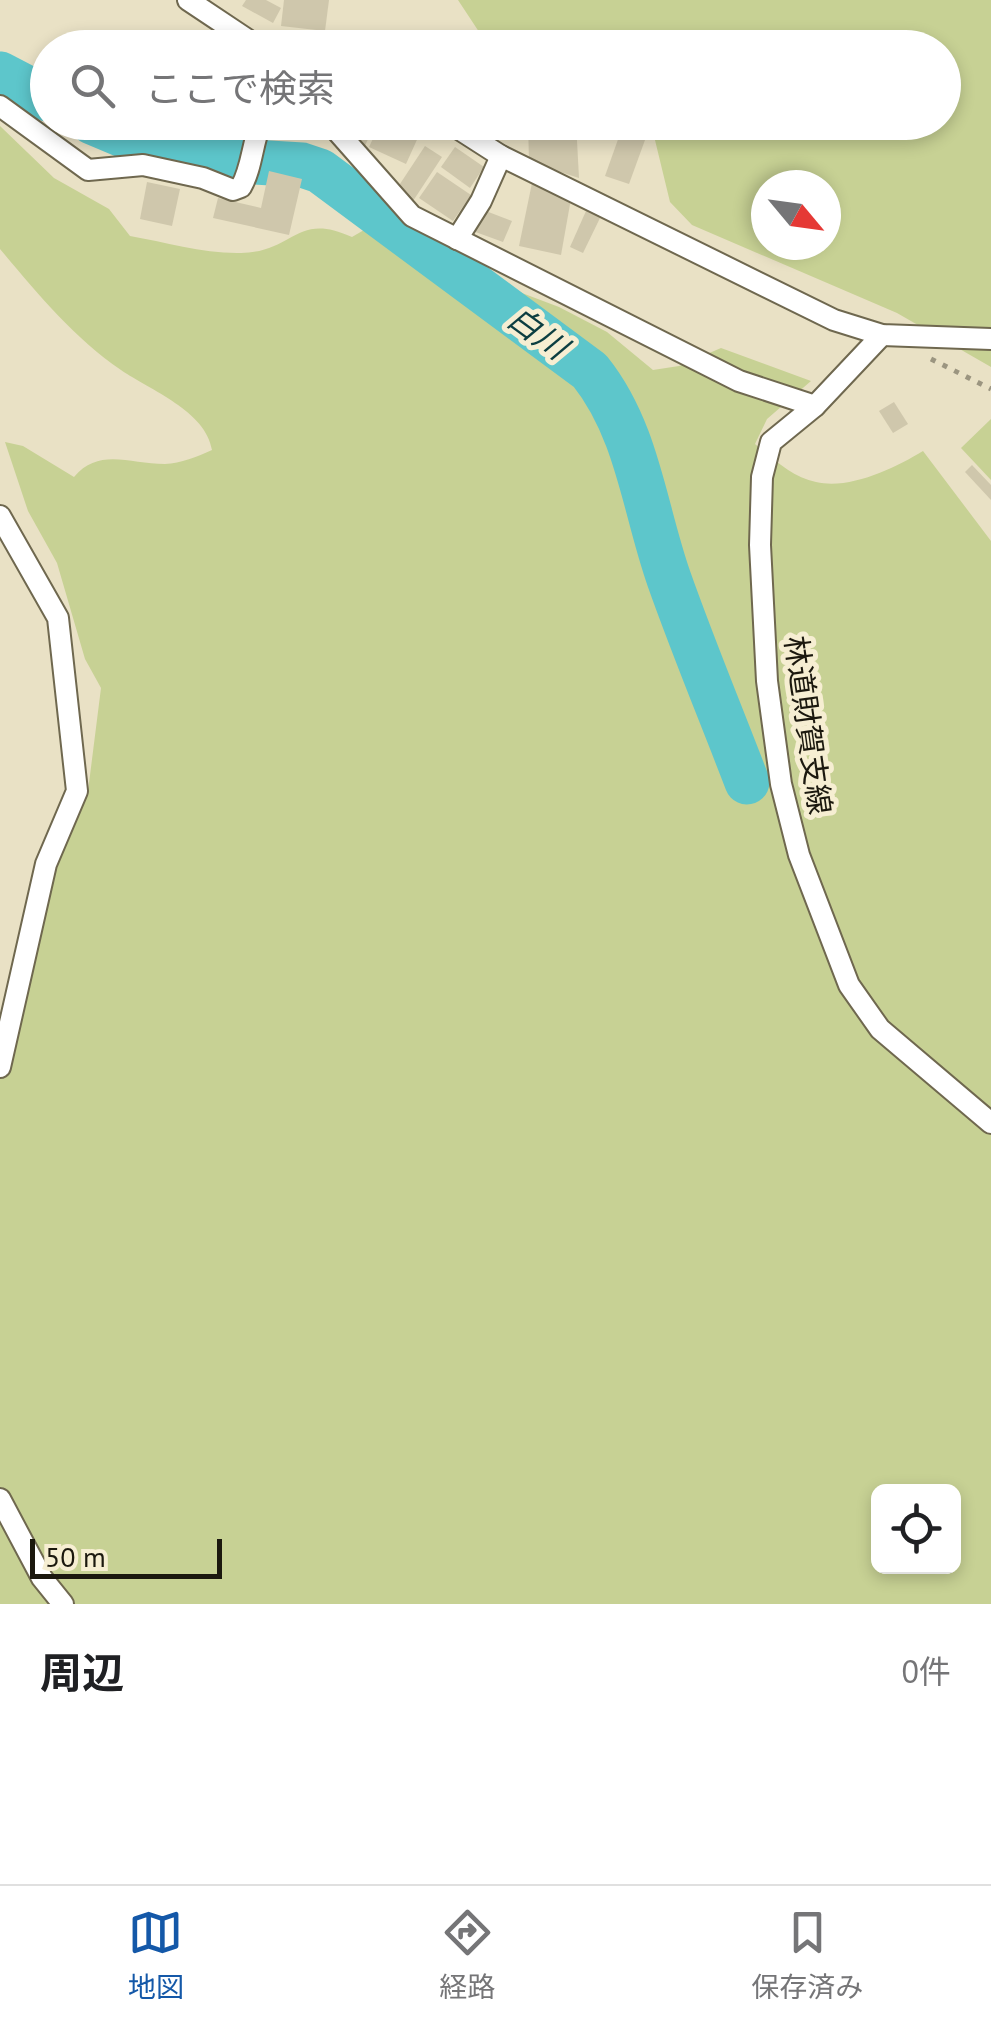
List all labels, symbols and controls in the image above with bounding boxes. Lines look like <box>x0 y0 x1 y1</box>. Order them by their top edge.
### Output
search box <box>30 30 961 140</box>
icon: search <box>65 58 120 113</box>
text: ここで検索 <box>145 63 335 112</box>
north arrow <box>751 170 841 260</box>
water label: 白川 <box>500 296 579 370</box>
street label: 林道財賀支線 <box>777 633 841 817</box>
map controls <box>871 1484 961 1574</box>
button: locate <box>871 1484 961 1574</box>
scale bar <box>30 1534 222 1578</box>
text: 50 m <box>45 1538 106 1575</box>
text: 周辺 <box>40 1645 124 1700</box>
text: 0件 <box>902 1650 951 1692</box>
tab: 地図 <box>128 1905 184 2005</box>
tab: 経路 <box>439 1905 495 2005</box>
tab: 保存済み <box>751 1905 863 2005</box>

